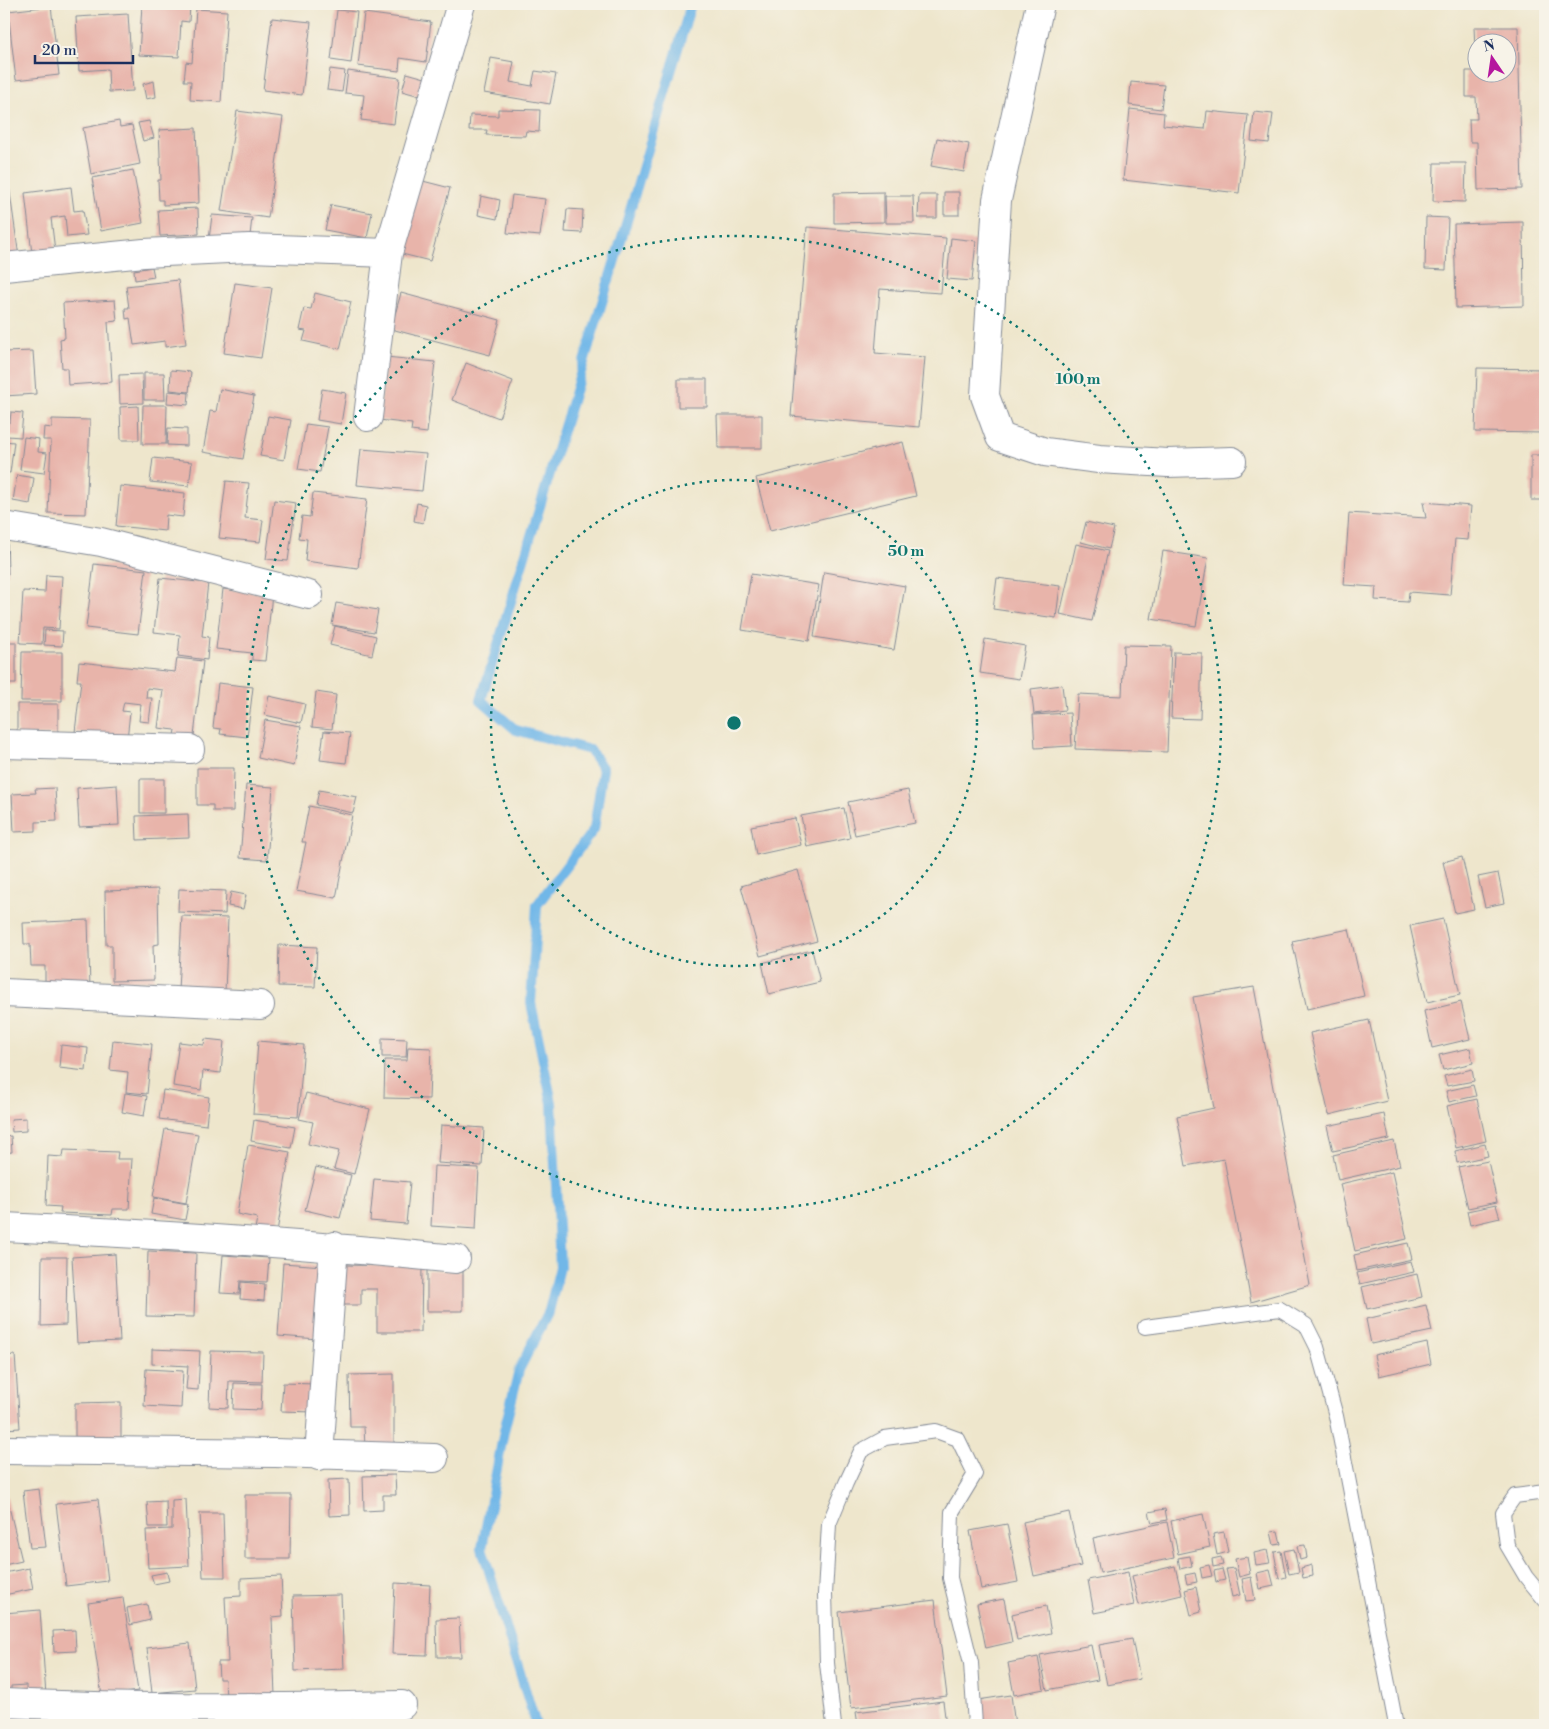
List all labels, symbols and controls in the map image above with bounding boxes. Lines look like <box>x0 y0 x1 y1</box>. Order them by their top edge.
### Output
scale bar <box>35 32 132 64</box>
north arrow <box>1466 32 1516 82</box>
text: N <box>1482 36 1497 56</box>
text: 20 m <box>42 41 77 60</box>
text: 100 m <box>1056 370 1101 389</box>
text: 50 m <box>888 542 924 561</box>
centre of rings <box>725 714 743 732</box>

